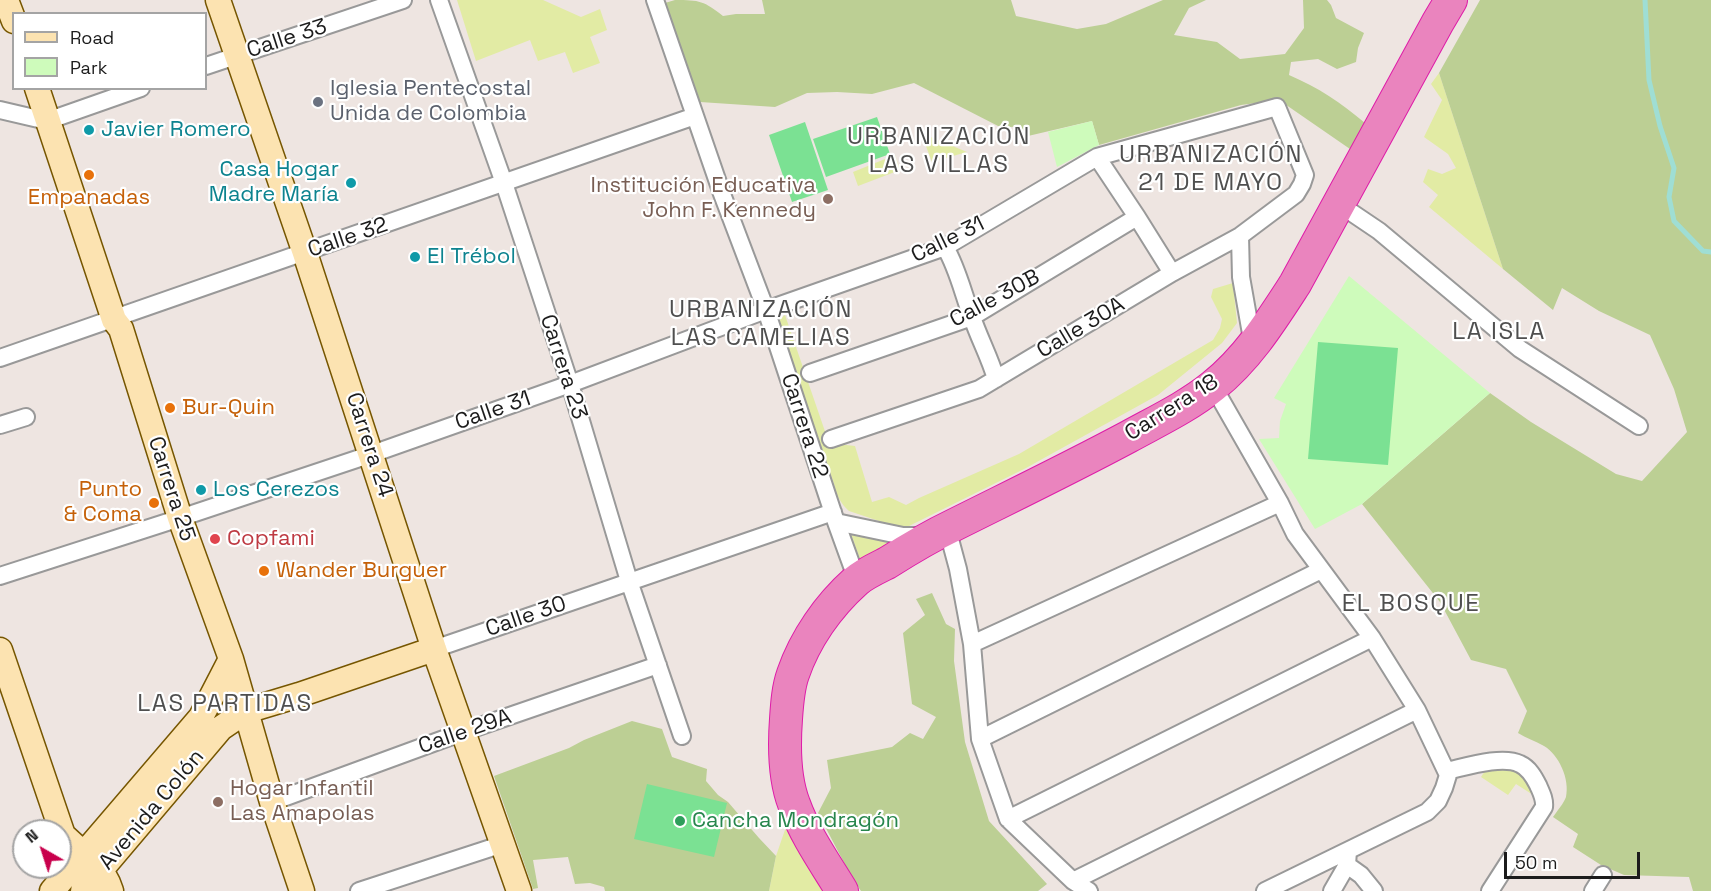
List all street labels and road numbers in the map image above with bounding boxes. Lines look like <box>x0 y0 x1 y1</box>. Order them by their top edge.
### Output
street label: Calle 33 <box>244 14 330 64</box>
street label: Calle 31 <box>907 211 989 269</box>
street label: Calle 32 <box>305 212 391 264</box>
street label: Calle 30B <box>945 264 1045 334</box>
street label: Calle 30A <box>1032 292 1130 364</box>
street label: Carrera 23 <box>534 311 592 423</box>
street label: Carrera 18 <box>1120 369 1224 447</box>
street label: Carrera 22 <box>775 370 833 482</box>
street label: Calle 31 <box>452 386 534 436</box>
street label: Carrera 24 <box>340 389 398 501</box>
street label: Carrera 25 <box>142 433 200 545</box>
street label: Calle 30 <box>482 591 570 643</box>
street label: Calle 29A <box>415 704 515 760</box>
street label: Avenida Colón <box>94 744 210 876</box>

